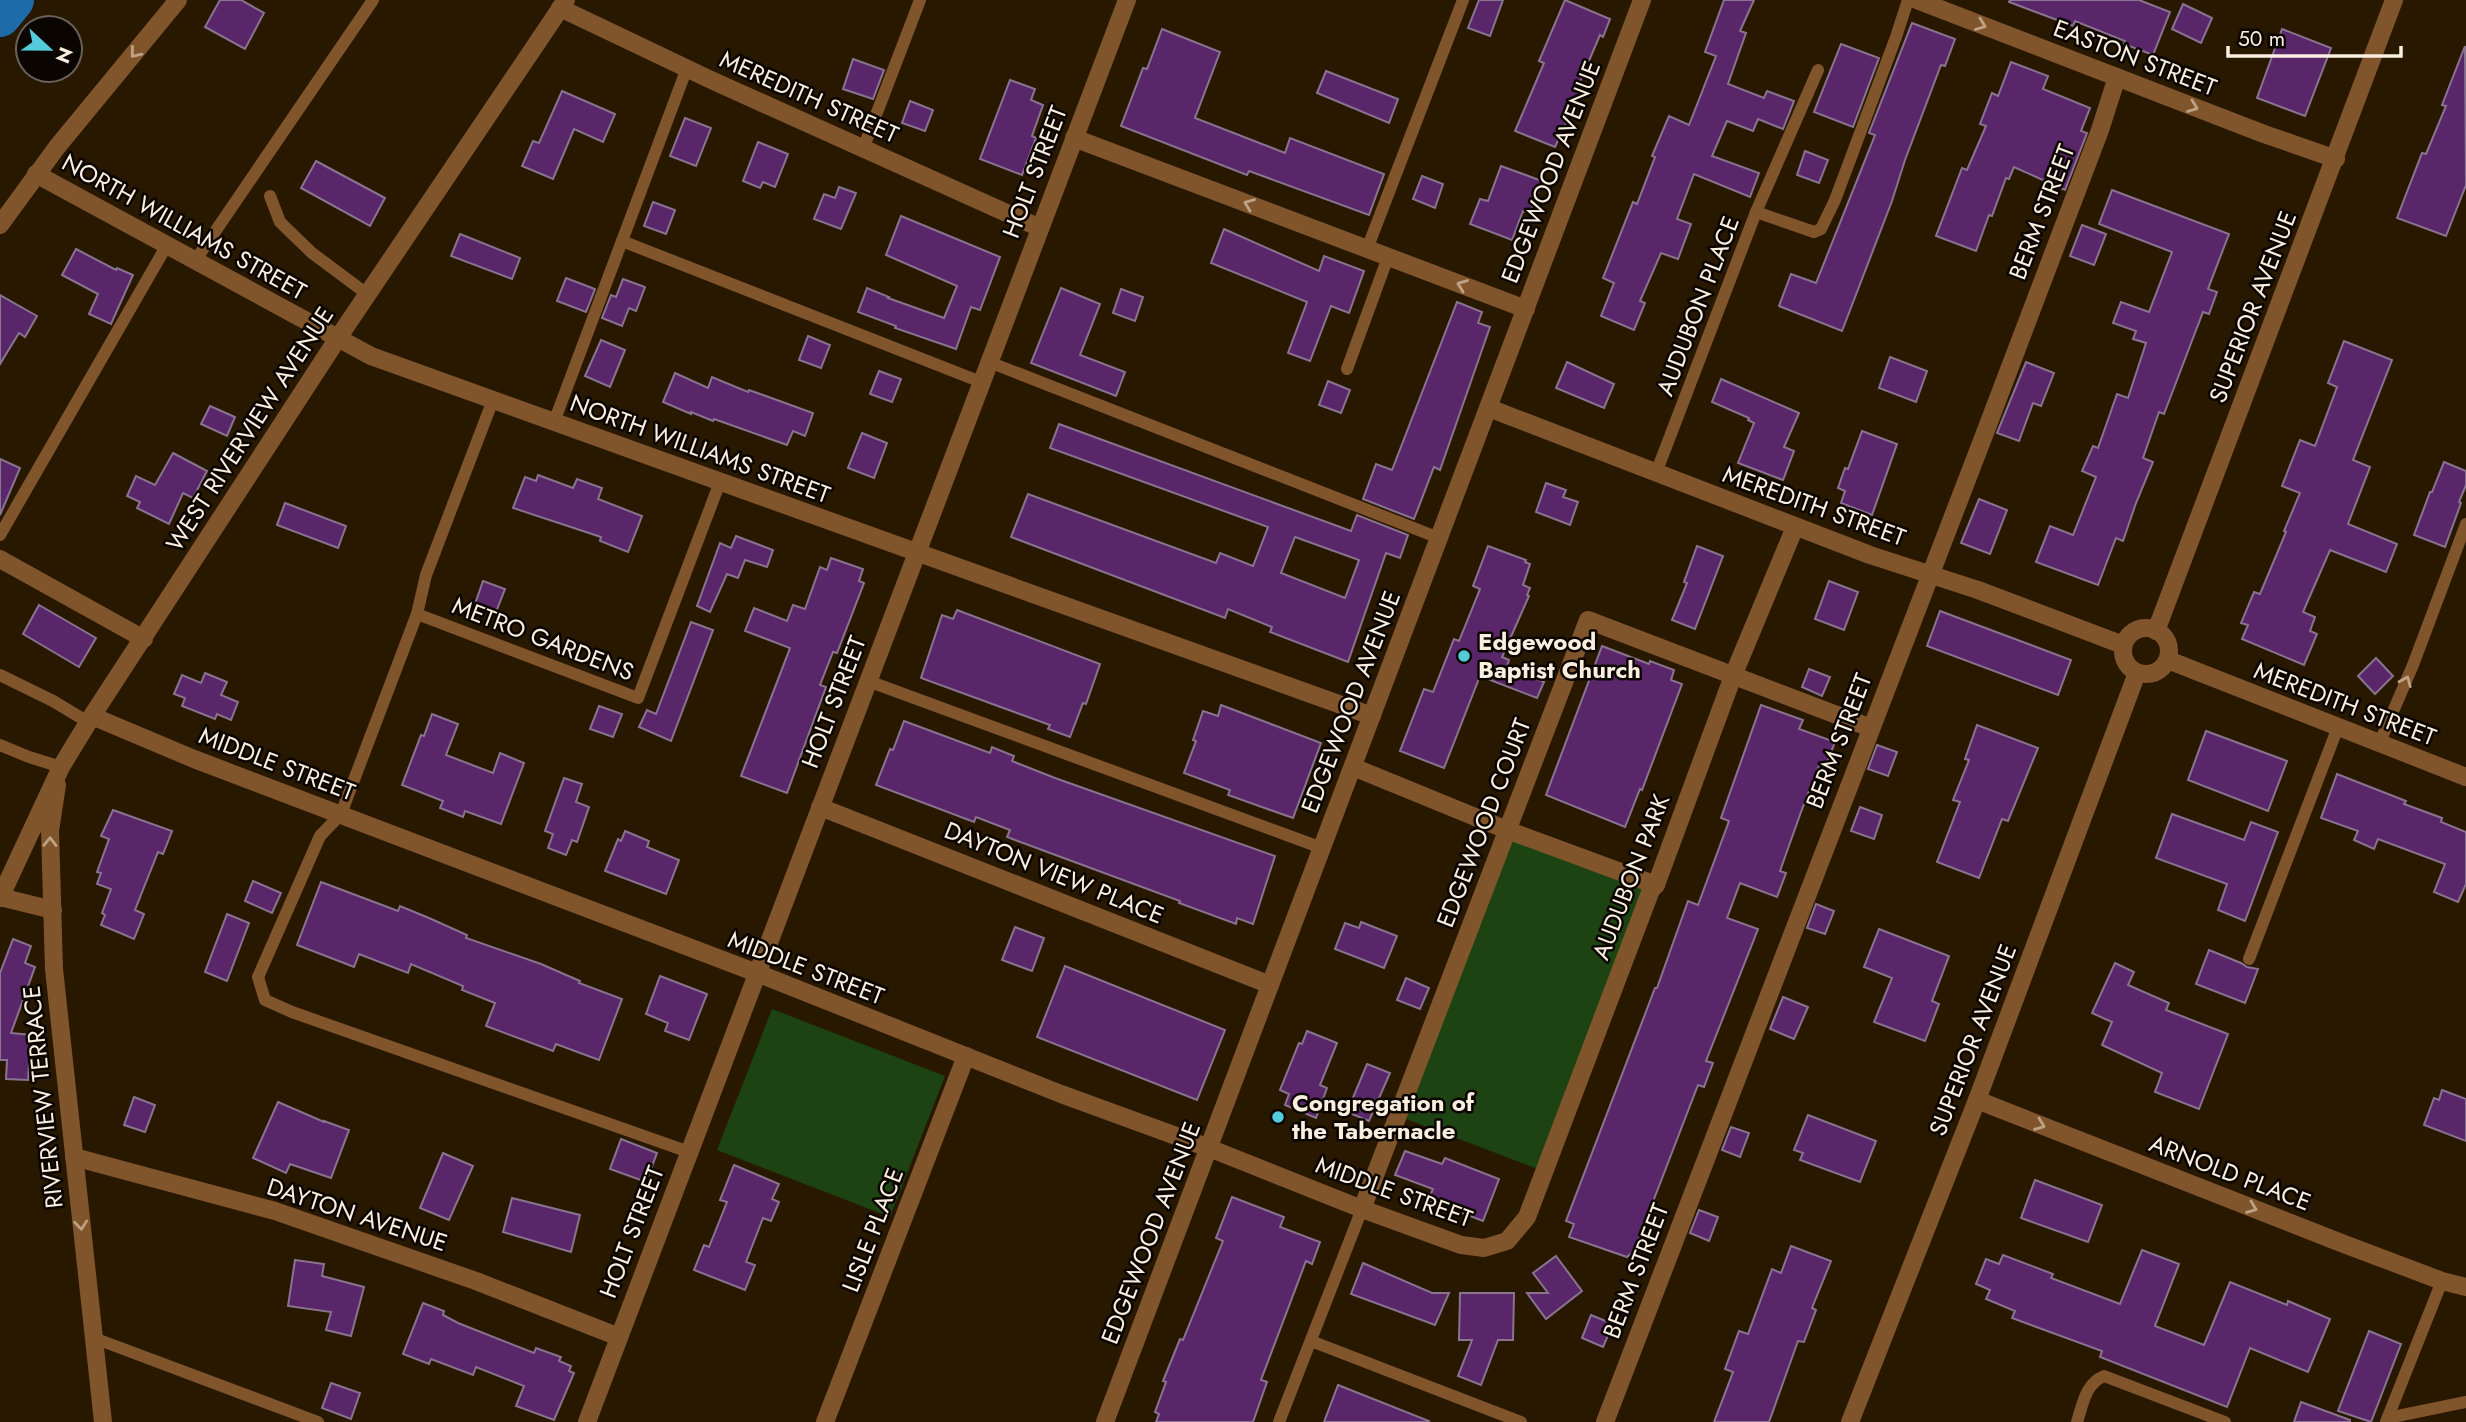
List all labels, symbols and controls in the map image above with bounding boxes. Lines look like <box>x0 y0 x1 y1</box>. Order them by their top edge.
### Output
street label: EASTON STREET <box>2049 10 2222 105</box>
north arrow <box>14 14 84 84</box>
scale bar <box>2228 14 2401 58</box>
one-way arrow <box>1974 16 1986 30</box>
text: 50 m <box>2238 24 2285 54</box>
street label: MEREDITH STREET <box>714 41 904 152</box>
text: N <box>49 43 80 67</box>
one-way arrow <box>131 44 143 57</box>
street label: EDGEWOOD AVENUE <box>1492 56 1609 288</box>
one-way arrow <box>2186 98 2198 112</box>
street label: HOLT STREET <box>993 101 1076 243</box>
street label: BERM STREET <box>2000 139 2083 284</box>
street label: NORTH WILLIAMS STREET <box>56 145 313 308</box>
one-way arrow <box>1244 199 1256 213</box>
street label: SUPERIOR AVENUE <box>2200 206 2305 408</box>
street label: AUDUBON PLACE <box>1647 211 1748 401</box>
one-way arrow <box>1456 279 1468 293</box>
street label: WEST RIVERVIEW AVENUE <box>157 299 342 558</box>
street label: NORTH WILLIAMS STREET <box>565 385 835 512</box>
street label: MEREDITH STREET <box>1718 456 1911 555</box>
street label: EDGEWOOD AVENUE <box>1292 586 1409 818</box>
street label: METRO GARDENS <box>447 588 639 689</box>
place label: Edgewood Baptist Church <box>1478 624 1641 687</box>
street label: HOLT STREET <box>792 631 875 773</box>
marker: Edgewood Baptist Church <box>1456 648 1472 664</box>
street label: MEREDITH STREET <box>2249 653 2441 754</box>
street label: BERM STREET <box>1797 668 1880 813</box>
one-way arrow <box>2398 676 2412 688</box>
street label: EDGEWOOD COURT <box>1428 713 1540 932</box>
street label: MIDDLE STREET <box>194 718 360 809</box>
street label: AUDUBON PARK <box>1583 789 1678 965</box>
street label: DAYTON VIEW PLACE <box>939 812 1169 933</box>
one-way arrow <box>42 836 57 847</box>
street label: MIDDLE STREET <box>723 922 889 1013</box>
street label: SUPERIOR AVENUE <box>1920 939 2025 1141</box>
street label: RIVERVIEW TERRACE <box>13 984 72 1210</box>
place label: Congregation of the Tabernacle <box>1292 1085 1476 1148</box>
marker: Congregation of the Tabernacle <box>1270 1109 1286 1125</box>
street label: EDGEWOOD AVENUE <box>1092 1117 1209 1349</box>
one-way arrow <box>2034 1117 2046 1131</box>
street label: ARNOLD PLACE <box>2144 1126 2316 1219</box>
street label: MIDDLE STREET <box>1311 1147 1477 1236</box>
street label: HOLT STREET <box>590 1161 673 1303</box>
street label: LISLE PLACE <box>833 1163 912 1297</box>
street label: DAYTON AVENUE <box>262 1169 452 1260</box>
street label: BERM STREET <box>1594 1198 1677 1343</box>
one-way arrow <box>2246 1200 2258 1214</box>
one-way arrow <box>74 1219 89 1231</box>

